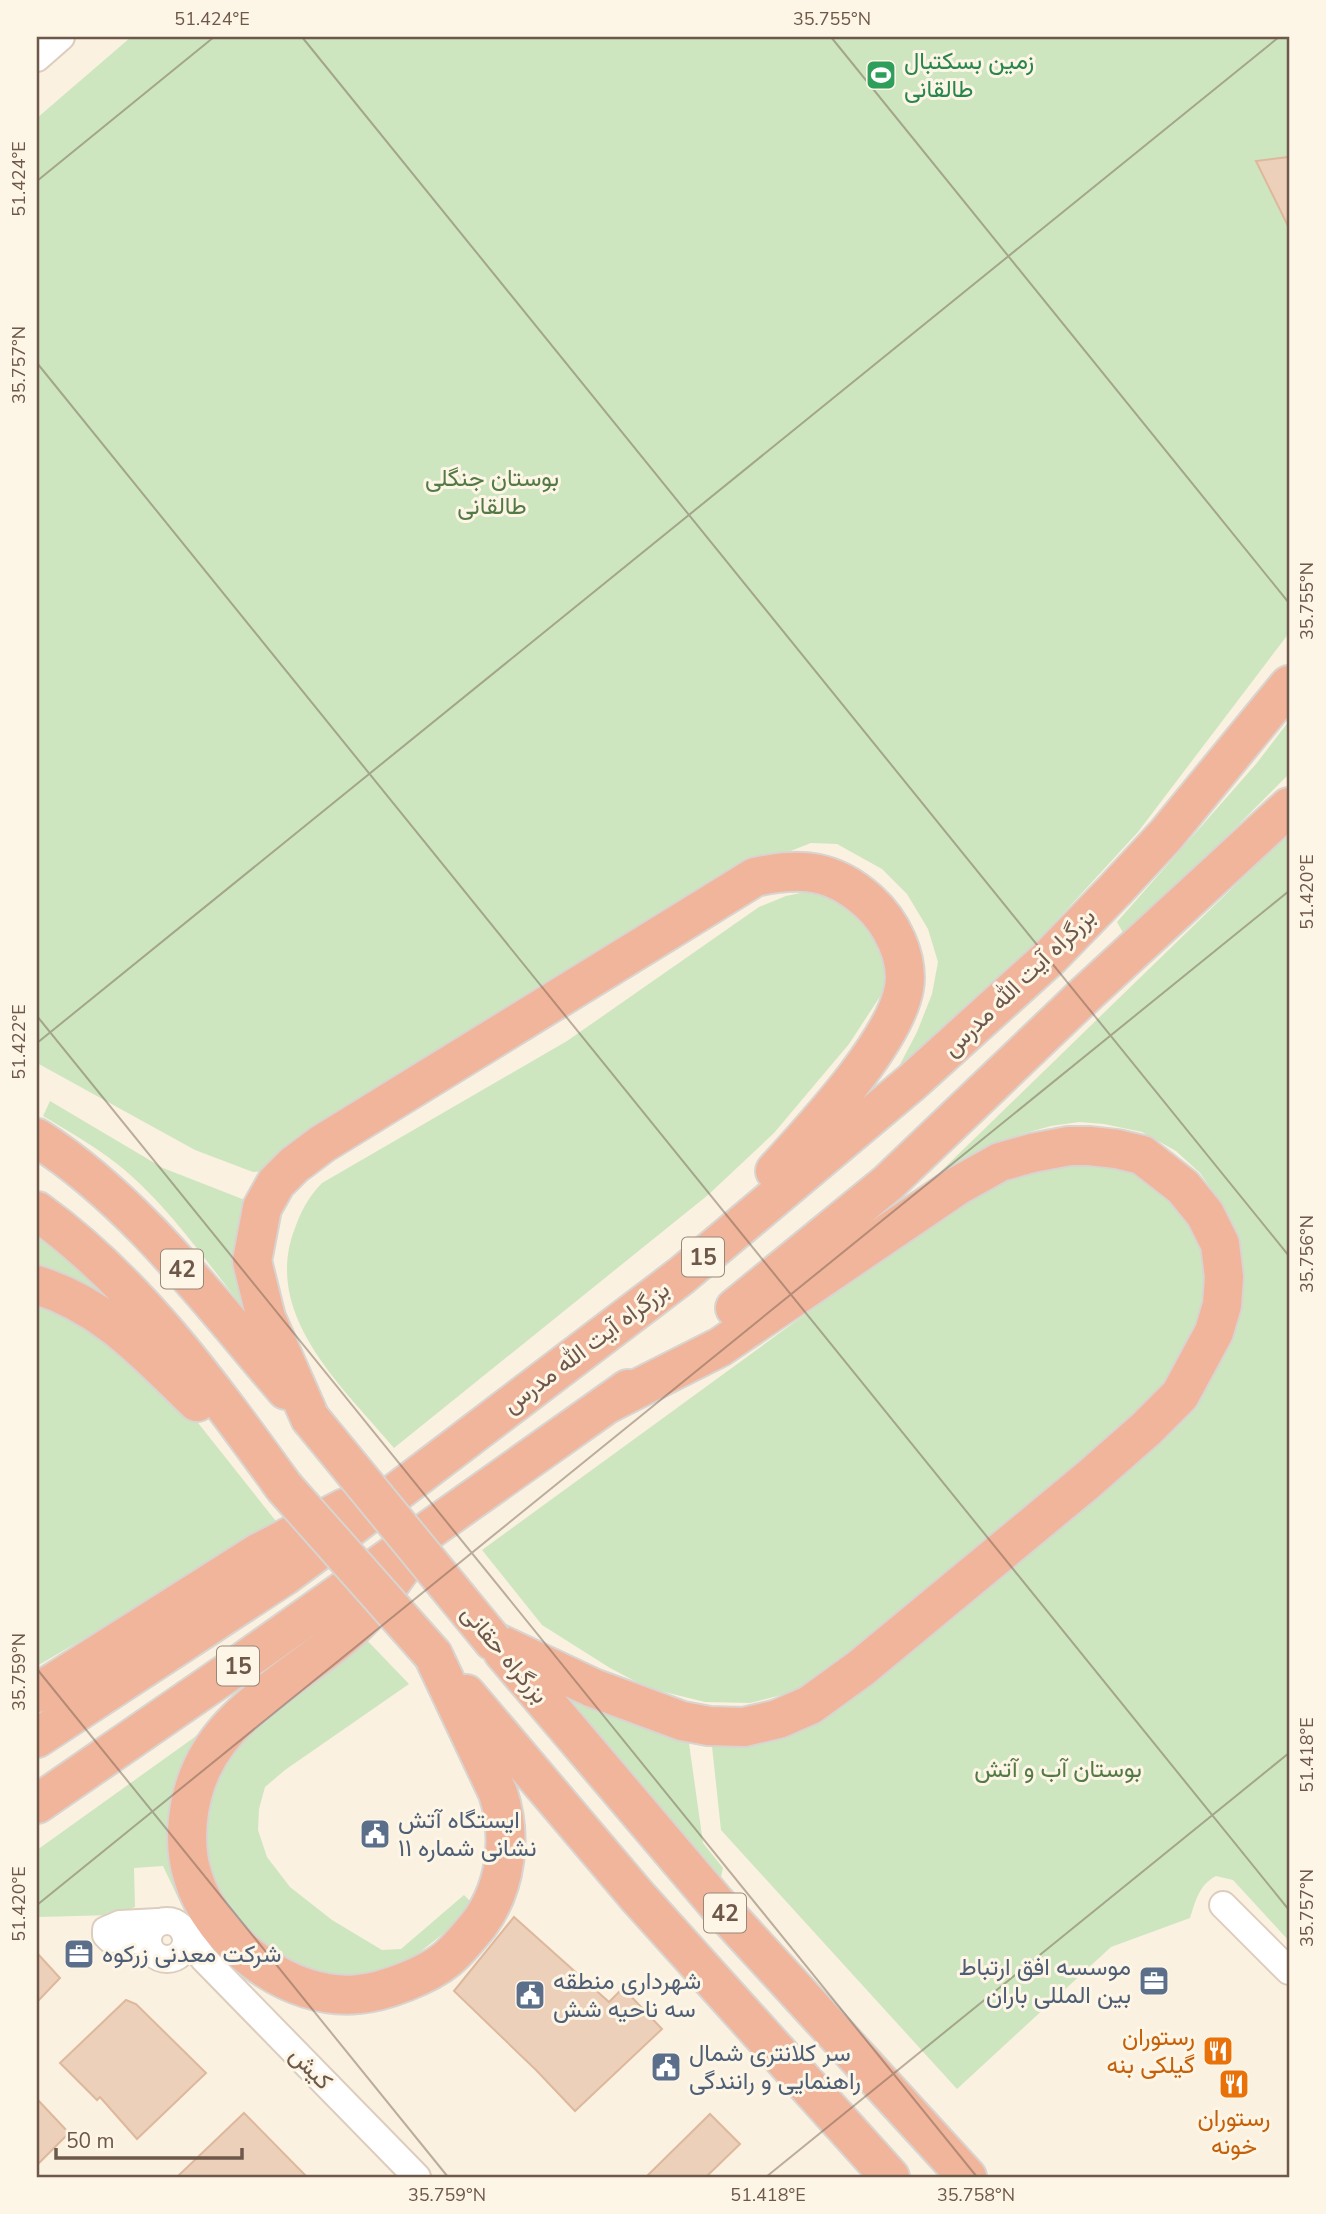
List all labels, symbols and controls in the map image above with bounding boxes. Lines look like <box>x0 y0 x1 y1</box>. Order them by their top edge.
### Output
text: 51.424°E <box>174 7 250 31</box>
text: 35.755°N <box>793 7 871 31</box>
place label: زمین بسکتبال طالقانی <box>904 45 1034 105</box>
sports icon: زمین بسکتبال طالقانی <box>864 58 898 92</box>
text: 51.424°E <box>7 141 31 217</box>
text: 35.757°N <box>7 326 31 404</box>
park label: بوستان جنگلی طالقانی <box>425 462 559 522</box>
text: 35.755°N <box>1295 562 1319 640</box>
text: 51.420°E <box>1295 854 1319 930</box>
street label: بزرگراه آیت الله مدرس <box>935 901 1103 1063</box>
text: 51.422°E <box>7 1004 31 1080</box>
text: 35.756°N <box>1295 1215 1319 1293</box>
road number: 15 <box>682 1238 724 1276</box>
road number: 42 <box>161 1250 203 1288</box>
street label: بزرگراه آیت الله مدرس <box>496 1274 676 1420</box>
street label: بزرگراه حقانی <box>454 1598 556 1710</box>
text: 35.759°N <box>7 1633 31 1711</box>
road number: 15 <box>217 1646 259 1686</box>
text: 51.418°E <box>1295 1717 1319 1793</box>
park label: بوستان آب و آتش <box>974 1753 1142 1785</box>
place label: ایستگاه آتش نشانی شماره ۱۱ <box>398 1804 537 1864</box>
public building icon: ایستگاه آتش نشانی شماره ۱۱ <box>358 1817 392 1851</box>
text: 51.420°E <box>7 1866 31 1942</box>
text: 35.757°N <box>1295 1869 1319 1947</box>
road number: 42 <box>704 1894 746 1932</box>
office icon: شرکت معدنی زرکوه <box>62 1937 96 1971</box>
place label: شرکت معدنی زرکوه <box>102 1938 281 1970</box>
place label: موسسه افق ارتباط بین المللی باران <box>959 1951 1131 2011</box>
office icon: موسسه افق ارتباط بین المللی باران <box>1137 1964 1171 1998</box>
place label: شهرداری منطقه سه ناحیه شش <box>553 1965 701 2025</box>
public building icon: شهرداری منطقه سه ناحیه شش <box>513 1978 547 2012</box>
place label: رستوران گیلکی بنه <box>1106 2021 1195 2081</box>
restaurant icon: رستوران گیلکی بنه <box>1201 2034 1235 2068</box>
place label: سر کلانتری شمال راهنمایی و رانندگی <box>689 2037 861 2097</box>
street label: کیش <box>282 2039 340 2097</box>
public building icon: سر کلانتری شمال راهنمایی و رانندگی <box>649 2050 683 2084</box>
restaurant icon: رستوران خونه <box>1217 2067 1251 2101</box>
place label: رستوران خونه <box>1198 2102 1270 2162</box>
scale bar <box>56 2116 242 2160</box>
text: 50 m <box>66 2127 115 2155</box>
text: 35.759°N <box>408 2183 486 2207</box>
text: 51.418°E <box>730 2183 806 2207</box>
text: 35.758°N <box>937 2183 1015 2207</box>

